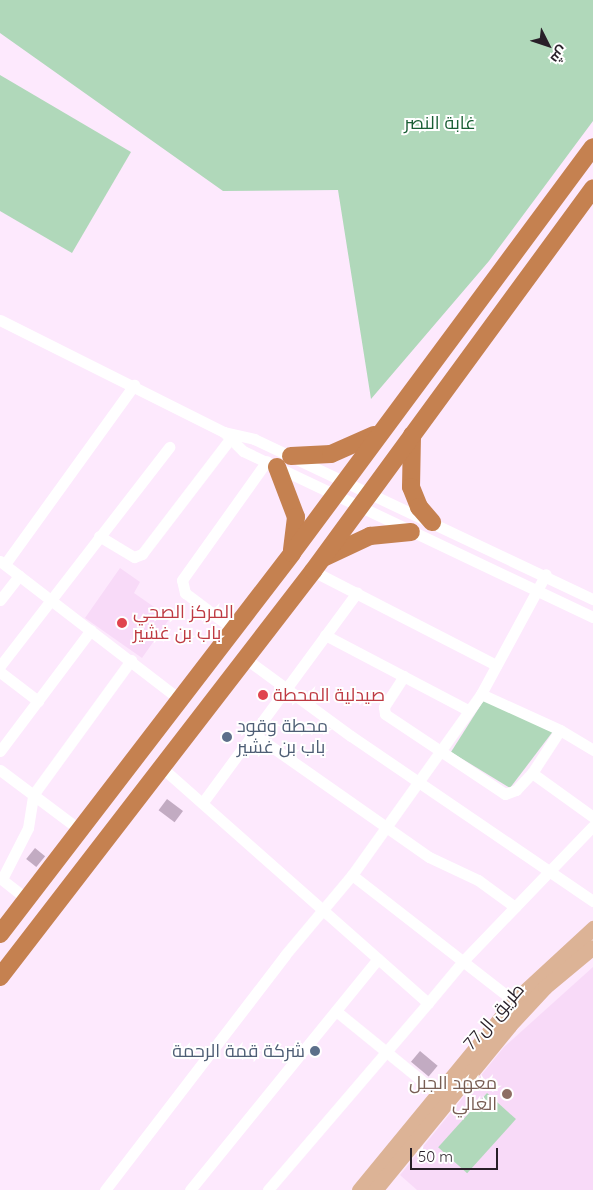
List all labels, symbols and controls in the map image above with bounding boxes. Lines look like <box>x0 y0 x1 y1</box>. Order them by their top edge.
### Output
north arrow <box>523 20 573 70</box>
text: ش <box>547 42 572 68</box>
park label: غابة النصر <box>404 112 476 134</box>
place label: المركز الصحي باب بن غشير <box>133 602 234 644</box>
marker: المركز الصحي باب بن غشير <box>115 616 129 630</box>
place label: صيدلية المحطة <box>273 684 385 706</box>
marker: صيدلية المحطة <box>257 689 269 701</box>
place label: محطة وقود باب بن غشير <box>237 716 328 759</box>
marker: محطة وقود باب بن غشير <box>221 731 233 743</box>
street label: طريق ال77 <box>459 979 529 1055</box>
place label: شركة قمة الرحمة <box>172 1040 305 1062</box>
marker: شركة قمة الرحمة <box>309 1045 321 1057</box>
place label: معهد الجبل العالي <box>409 1073 497 1116</box>
marker: معهد الجبل العالي <box>501 1088 513 1100</box>
scale bar <box>413 1138 500 1170</box>
text: 50 m <box>418 1147 453 1166</box>

